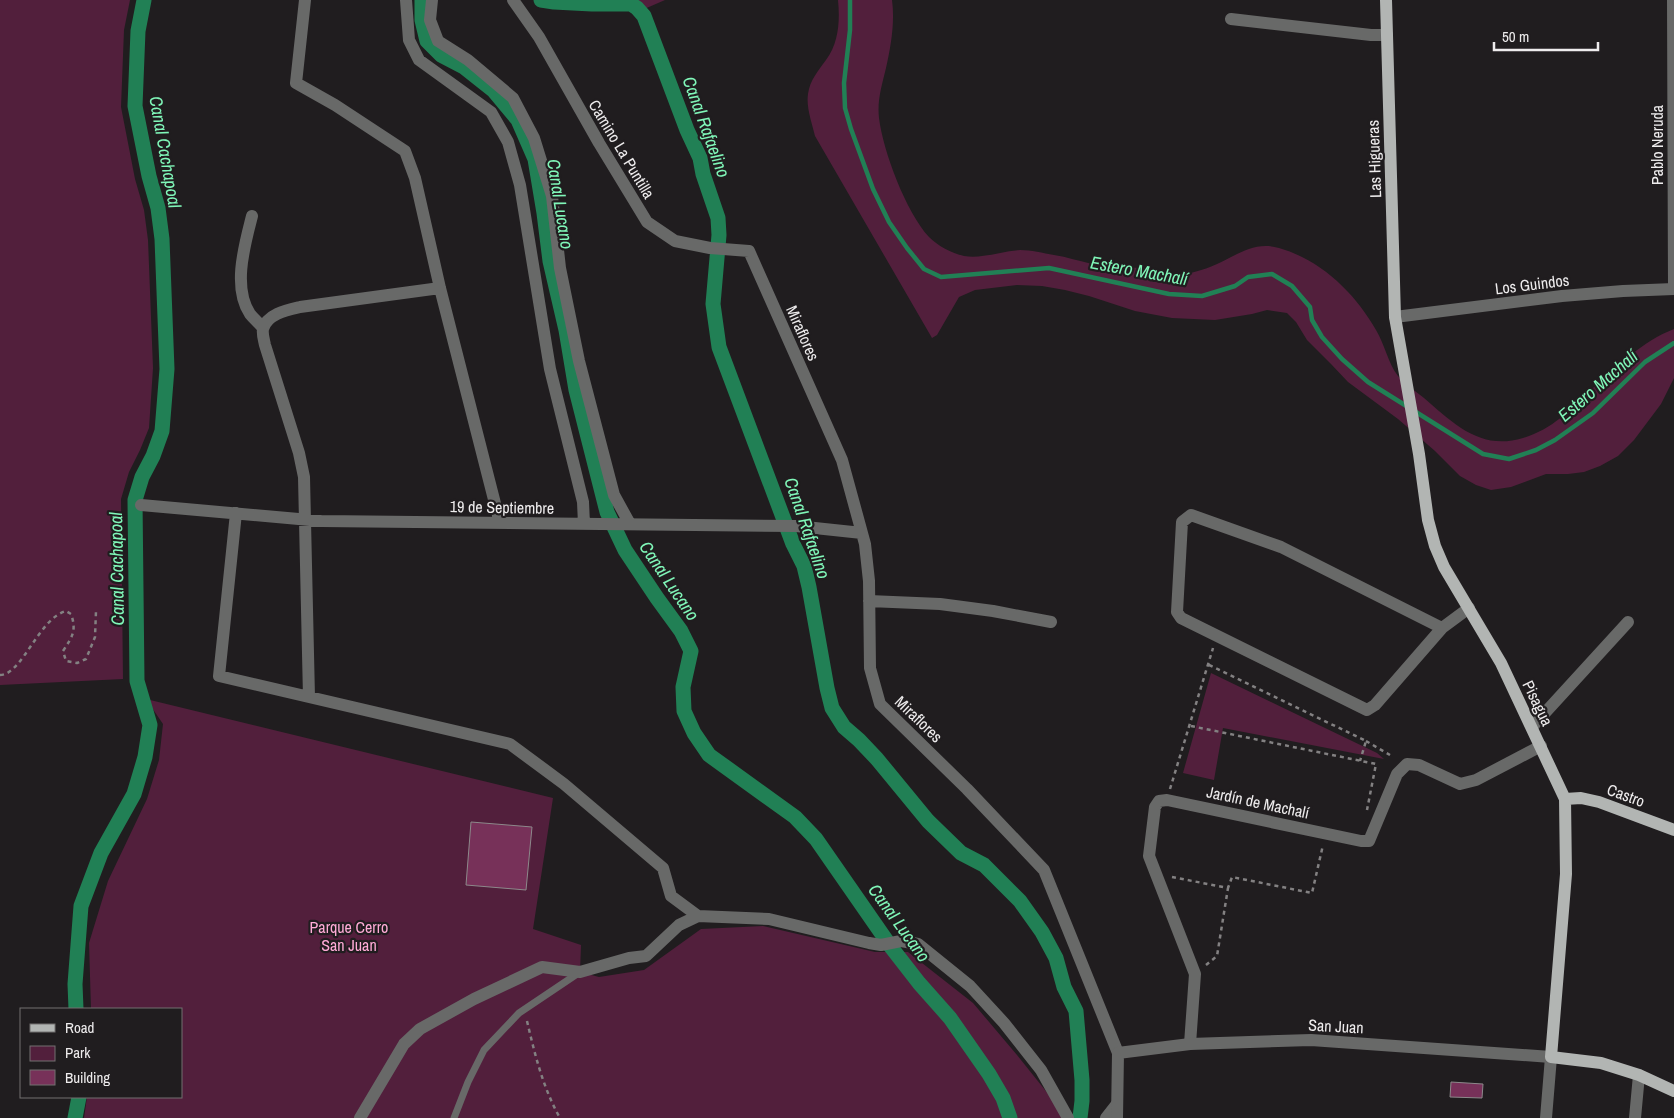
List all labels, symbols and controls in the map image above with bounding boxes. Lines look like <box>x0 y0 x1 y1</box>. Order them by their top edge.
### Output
scale bar <box>1494 20 1598 52</box>
text: 50 m <box>1502 26 1529 47</box>
water label: Canal Rafaelino <box>677 73 736 181</box>
water label: Canal Cachapoal <box>143 94 188 211</box>
street label: Camino La Puntilla <box>584 96 661 203</box>
street label: Pablo Neruda <box>1646 104 1668 185</box>
street label: Las Higueras <box>1362 120 1386 198</box>
water label: Canal Lucano <box>541 157 580 251</box>
water label: Estero Machalí <box>1088 250 1192 292</box>
street label: Los Guindos <box>1494 269 1570 299</box>
street label: Miraflores <box>781 302 825 364</box>
water label: Estero Machalí <box>1552 343 1644 427</box>
water label: Canal Rafaelino <box>778 474 837 582</box>
street label: 19 de Septiembre <box>450 495 554 519</box>
water label: Canal Cachapoal <box>103 511 130 626</box>
water label: Canal Lucano <box>634 536 705 625</box>
street label: Pisagua <box>1518 677 1559 730</box>
street label: Miraflores <box>890 691 948 747</box>
street label: Castro <box>1604 778 1648 812</box>
street label: Jardín de Machalí <box>1205 780 1312 824</box>
water label: Canal Lucano <box>863 879 936 967</box>
park label: Parque Cerro San Juan <box>310 916 388 956</box>
legend <box>20 1008 182 1098</box>
street label: San Juan <box>1308 1014 1364 1038</box>
text: Road <box>65 1017 94 1038</box>
text: Park <box>65 1042 91 1063</box>
text: Building <box>65 1067 110 1088</box>

